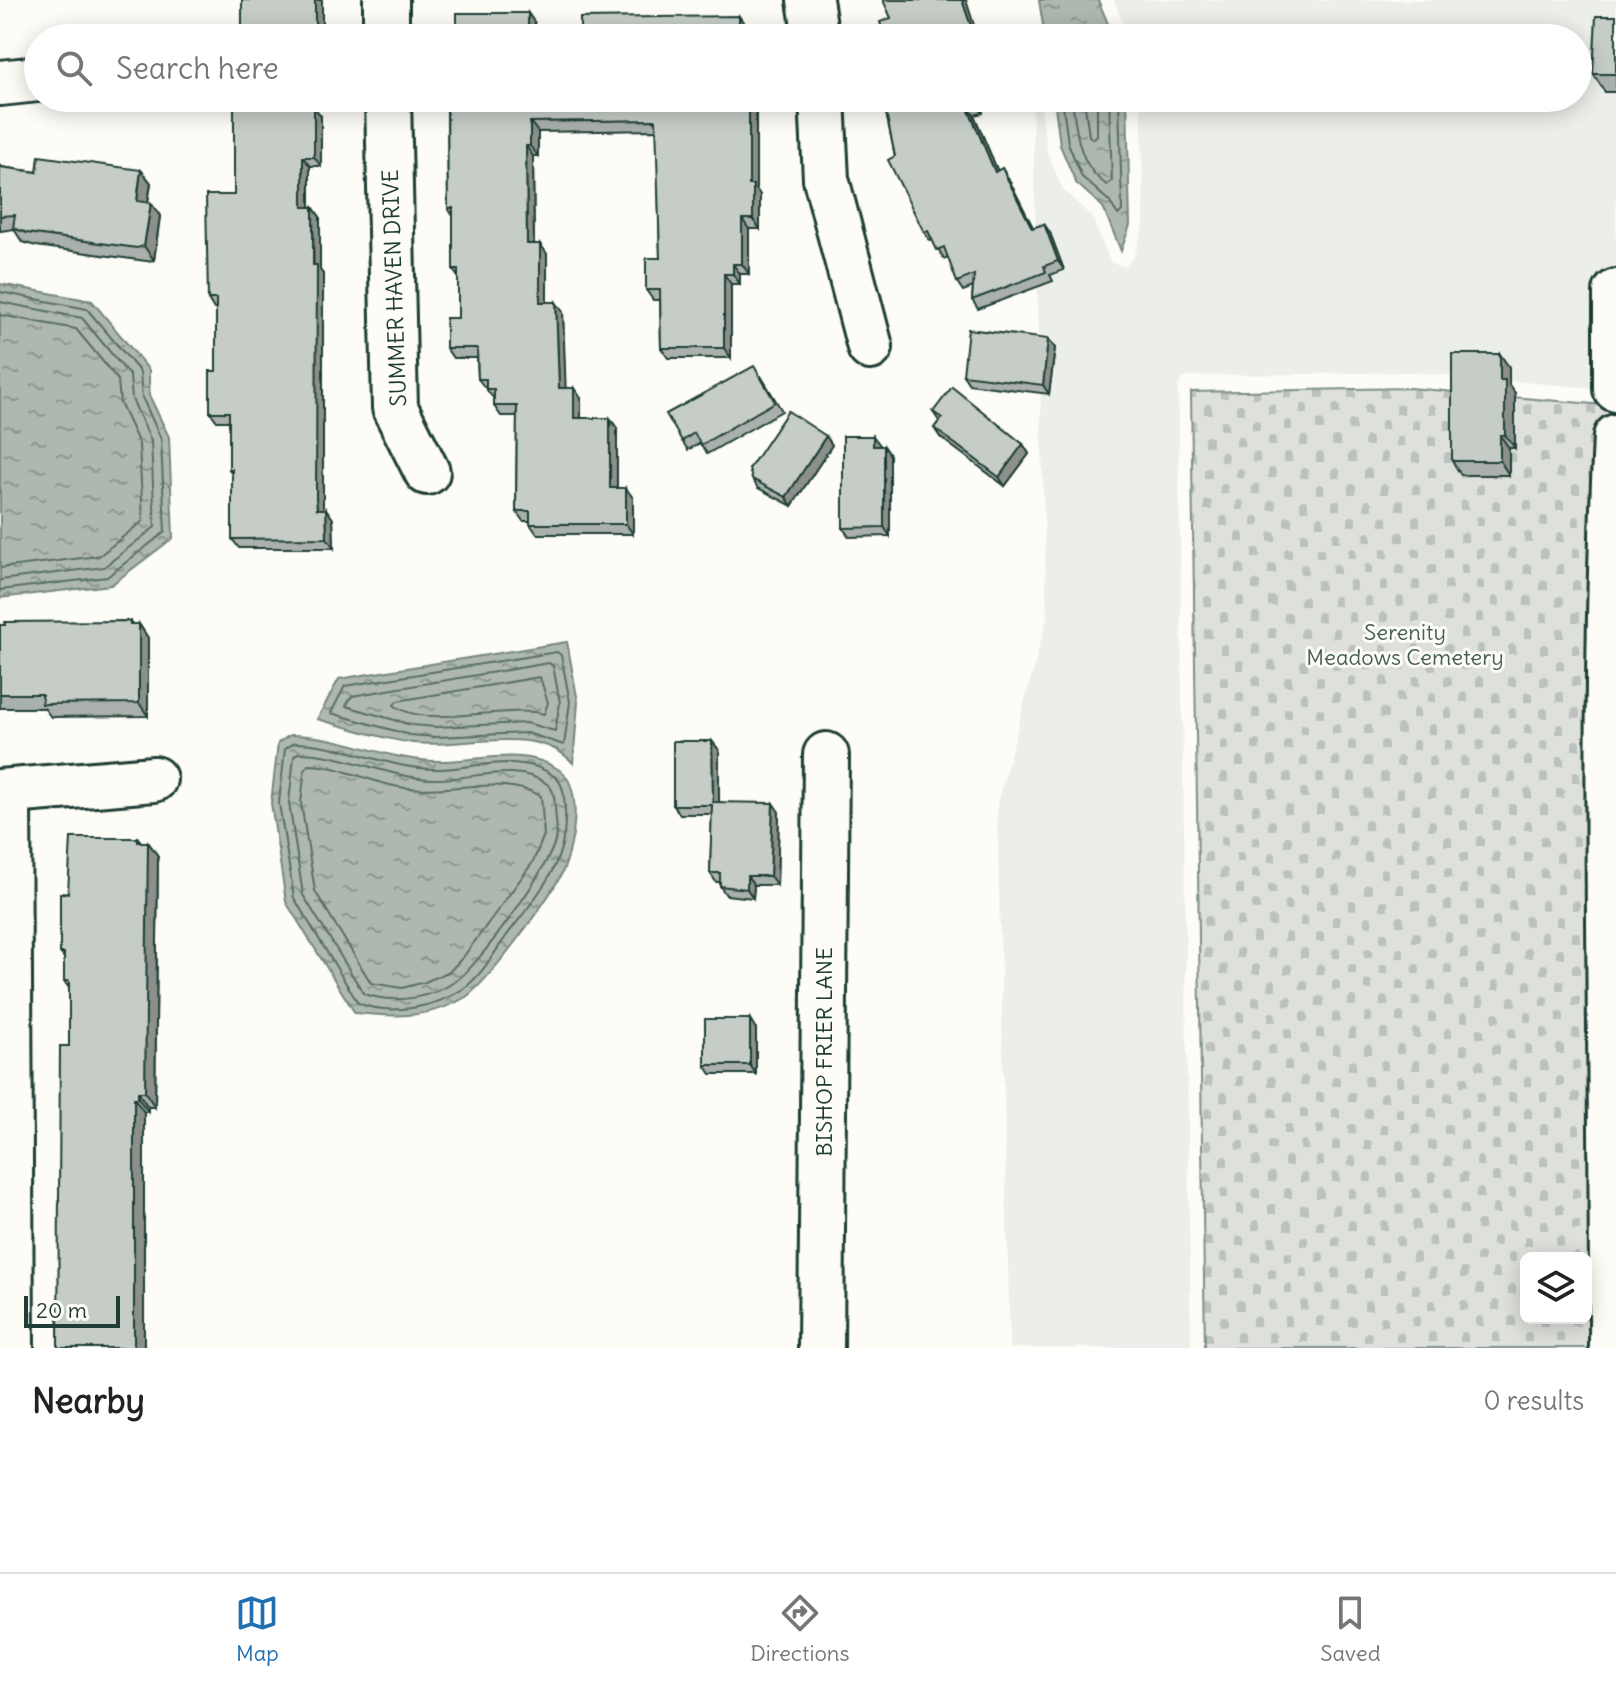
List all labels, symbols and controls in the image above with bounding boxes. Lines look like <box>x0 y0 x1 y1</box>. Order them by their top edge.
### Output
search box <box>24 24 1592 112</box>
icon: search <box>52 46 96 90</box>
text: Search here <box>116 49 279 87</box>
street label: SUMMER HAVEN DRIVE <box>376 169 412 407</box>
park label: Serenity Meadows Cemetery <box>1306 618 1504 671</box>
street label: BISHOP FRIER LANE <box>810 947 838 1157</box>
map controls <box>1520 1252 1592 1324</box>
button: layers <box>1520 1252 1592 1324</box>
scale bar <box>24 1292 120 1328</box>
text: 20 m <box>36 1296 87 1324</box>
text: Nearby <box>32 1379 145 1422</box>
text: 0 results <box>1483 1384 1584 1417</box>
tab: Map <box>235 1591 279 1667</box>
tab: Directions <box>750 1591 850 1667</box>
tab: Saved <box>1320 1591 1381 1667</box>

